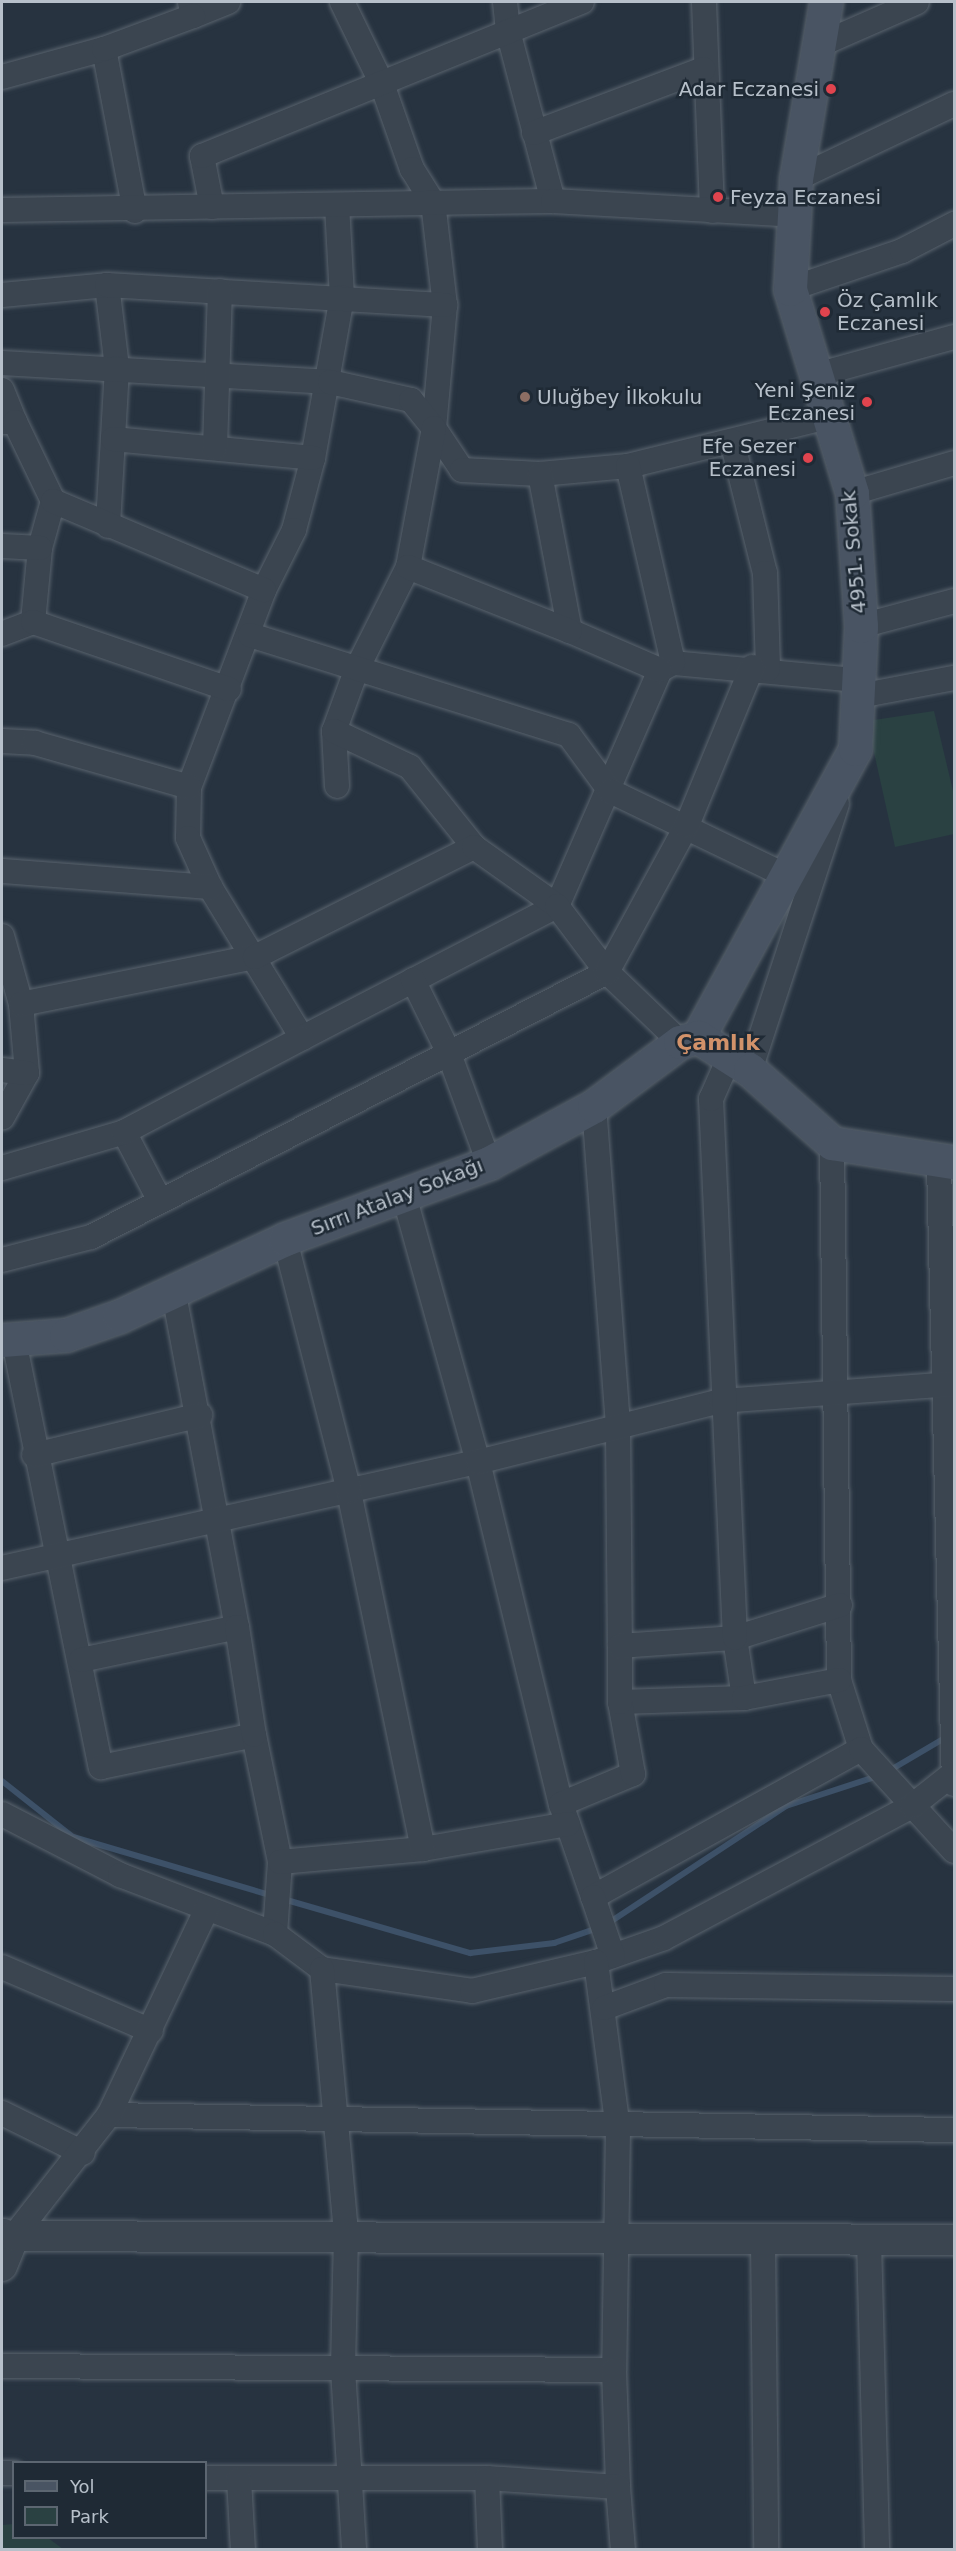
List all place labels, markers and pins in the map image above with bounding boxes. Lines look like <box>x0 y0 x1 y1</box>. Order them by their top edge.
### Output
place label: Adar Eczanesi <box>679 77 819 101</box>
marker: Adar Eczanesi <box>824 82 838 96</box>
place label: Feyza Eczanesi <box>730 185 881 209</box>
marker: Feyza Eczanesi <box>711 190 725 204</box>
place label: Öz Çamlık Eczanesi <box>837 288 938 335</box>
marker: Öz Çamlık Eczanesi <box>818 305 832 319</box>
place label: Yeni Şeniz Eczanesi <box>755 378 855 425</box>
place label: Uluğbey İlkokulu <box>537 385 702 409</box>
marker: Uluğbey İlkokulu <box>518 390 532 404</box>
marker: Yeni Şeniz Eczanesi <box>860 395 874 409</box>
place label: Efe Sezer Eczanesi <box>702 434 796 481</box>
marker: Efe Sezer Eczanesi <box>801 451 815 465</box>

